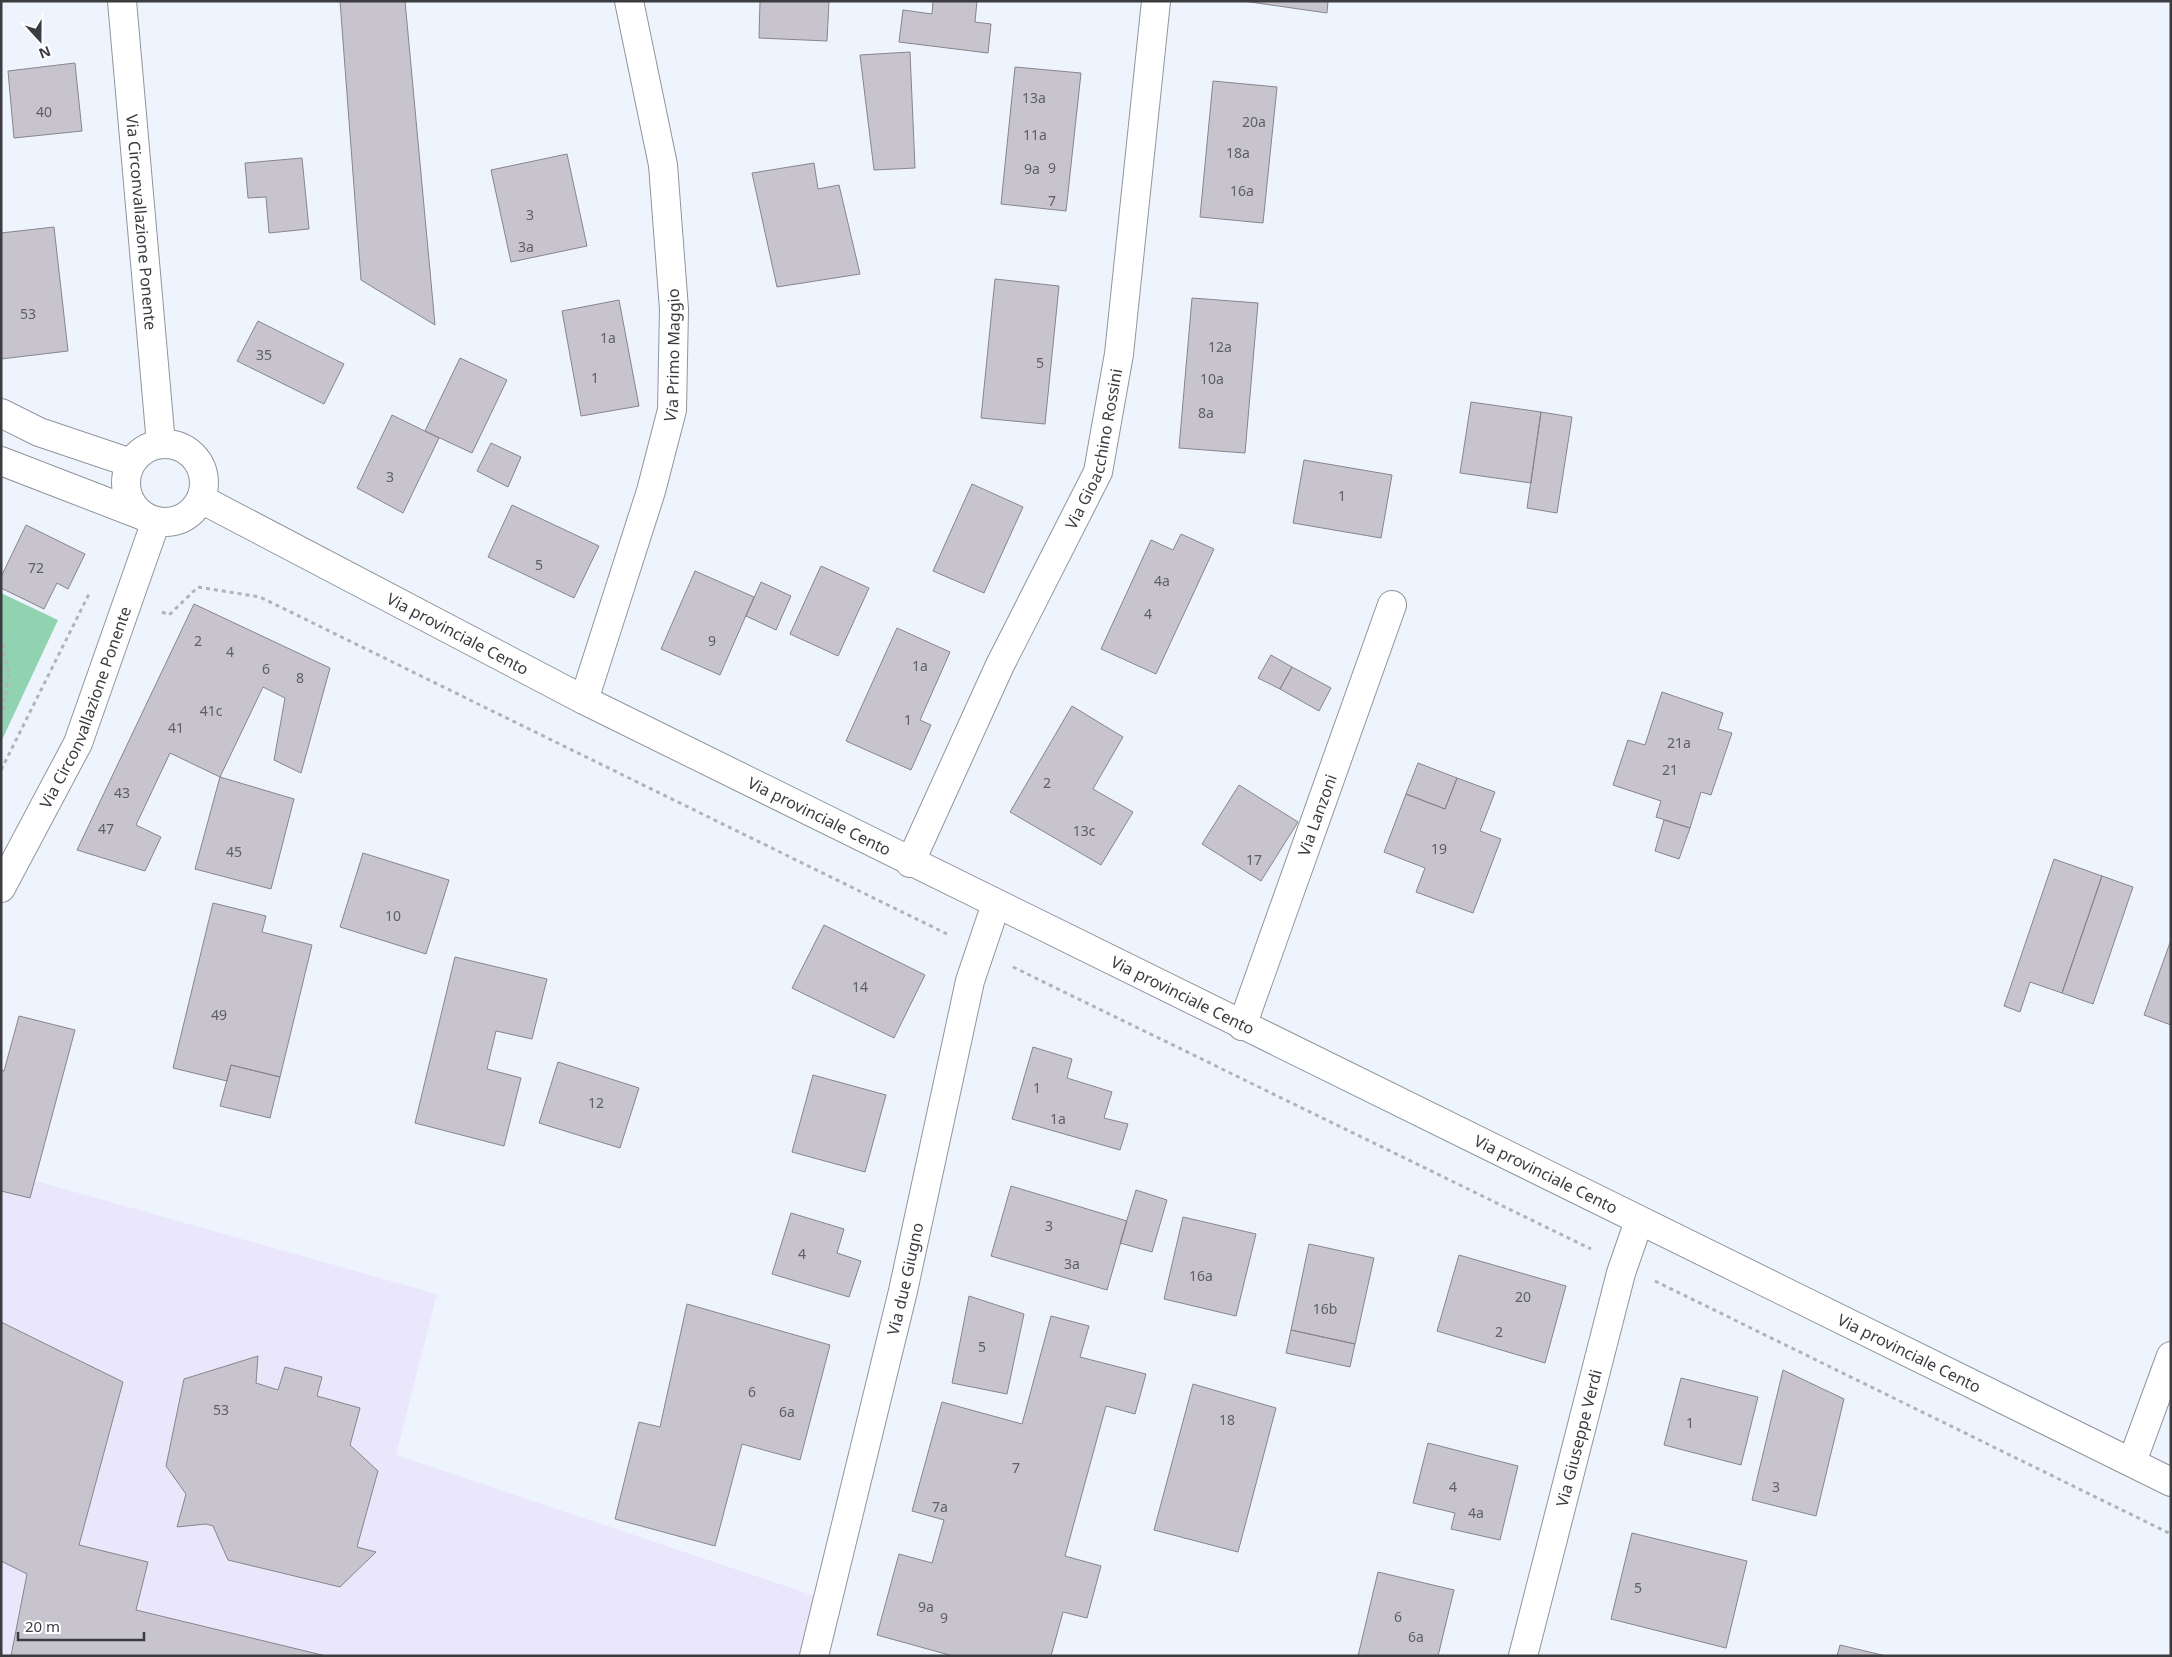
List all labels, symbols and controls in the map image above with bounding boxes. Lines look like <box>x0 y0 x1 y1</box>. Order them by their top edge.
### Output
north arrow <box>15 15 65 65</box>
text: N <box>36 42 54 64</box>
house number: 13a <box>1022 88 1046 107</box>
house number: 40 <box>36 102 52 121</box>
house number: 20a <box>1242 112 1266 131</box>
street label: Via Circonvallazione Ponente <box>121 113 162 331</box>
house number: 11a <box>1023 125 1047 144</box>
house number: 18a <box>1226 143 1250 162</box>
house number: 9 <box>1048 158 1056 177</box>
house number: 9a <box>1024 159 1040 178</box>
house number: 16a <box>1230 181 1254 200</box>
house number: 7 <box>1048 191 1056 210</box>
house number: 3 <box>526 205 534 224</box>
house number: 3a <box>518 237 534 256</box>
street label: Via Primo Maggio <box>658 288 685 424</box>
house number: 53 <box>20 304 36 323</box>
house number: 1a <box>600 328 616 347</box>
house number: 12a <box>1208 337 1232 356</box>
house number: 35 <box>256 345 272 364</box>
house number: 5 <box>1036 353 1044 372</box>
street label: Via Gioacchino Rossini <box>1060 367 1127 533</box>
house number: 1 <box>591 368 599 387</box>
house number: 10a <box>1200 369 1224 388</box>
house number: 8a <box>1198 403 1214 422</box>
house number: 3 <box>386 467 394 486</box>
house number: 1 <box>1338 486 1346 505</box>
house number: 5 <box>535 555 543 574</box>
house number: 72 <box>28 558 44 577</box>
house number: 4a <box>1154 571 1170 590</box>
street label: Via provinciale Cento <box>383 587 533 680</box>
street label: Via Circonvallazione Ponente <box>34 603 136 812</box>
house number: 4 <box>1144 604 1152 623</box>
house number: 2 <box>194 631 202 650</box>
house number: 9 <box>708 631 716 650</box>
house number: 4 <box>226 642 234 661</box>
house number: 1a <box>912 656 928 675</box>
house number: 6 <box>262 659 270 678</box>
house number: 8 <box>296 668 304 687</box>
house number: 41c <box>200 701 223 720</box>
house number: 1 <box>904 710 912 729</box>
house number: 41 <box>168 718 184 737</box>
house number: 21a <box>1667 733 1691 752</box>
house number: 21 <box>1662 760 1678 779</box>
street label: Via provinciale Cento <box>744 771 895 861</box>
street label: Via Lanzoni <box>1292 771 1342 859</box>
house number: 2 <box>1043 773 1051 792</box>
house number: 43 <box>114 783 130 802</box>
house number: 47 <box>98 819 114 838</box>
house number: 13c <box>1073 821 1096 840</box>
house number: 19 <box>1431 839 1447 858</box>
house number: 45 <box>226 842 242 861</box>
house number: 17 <box>1246 850 1262 869</box>
house number: 10 <box>385 906 401 925</box>
street label: Via provinciale Cento <box>1107 950 1258 1040</box>
house number: 14 <box>852 977 868 996</box>
house number: 49 <box>211 1005 227 1024</box>
house number: 1 <box>1033 1078 1041 1097</box>
house number: 12 <box>588 1093 604 1112</box>
house number: 1a <box>1050 1109 1066 1128</box>
street label: Via provinciale Cento <box>1471 1129 1621 1219</box>
house number: 3 <box>1045 1216 1053 1235</box>
street label: Via due Giugno <box>882 1220 928 1337</box>
house number: 4 <box>798 1244 806 1263</box>
house number: 3a <box>1064 1254 1080 1273</box>
house number: 16a <box>1189 1266 1213 1285</box>
house number: 20 <box>1515 1287 1531 1306</box>
house number: 16b <box>1313 1299 1337 1318</box>
street label: Via provinciale Cento <box>1834 1308 1985 1398</box>
house number: 2 <box>1495 1322 1503 1341</box>
house number: 5 <box>978 1337 986 1356</box>
street label: Via Giuseppe Verdi <box>1551 1367 1607 1509</box>
house number: 6 <box>748 1382 756 1401</box>
house number: 53 <box>213 1400 229 1419</box>
house number: 6a <box>779 1402 795 1421</box>
house number: 18 <box>1219 1410 1235 1429</box>
house number: 1 <box>1686 1413 1694 1432</box>
house number: 7 <box>1012 1458 1020 1477</box>
house number: 4 <box>1449 1477 1457 1496</box>
house number: 3 <box>1772 1477 1780 1496</box>
house number: 7a <box>932 1497 948 1516</box>
house number: 4a <box>1468 1503 1484 1522</box>
house number: 5 <box>1634 1578 1642 1597</box>
house number: 9a <box>918 1597 934 1616</box>
house number: 6 <box>1394 1607 1402 1626</box>
house number: 9 <box>940 1608 948 1627</box>
scale bar <box>18 1610 144 1642</box>
text: 20 m <box>25 1616 60 1636</box>
house number: 6a <box>1408 1627 1424 1646</box>

